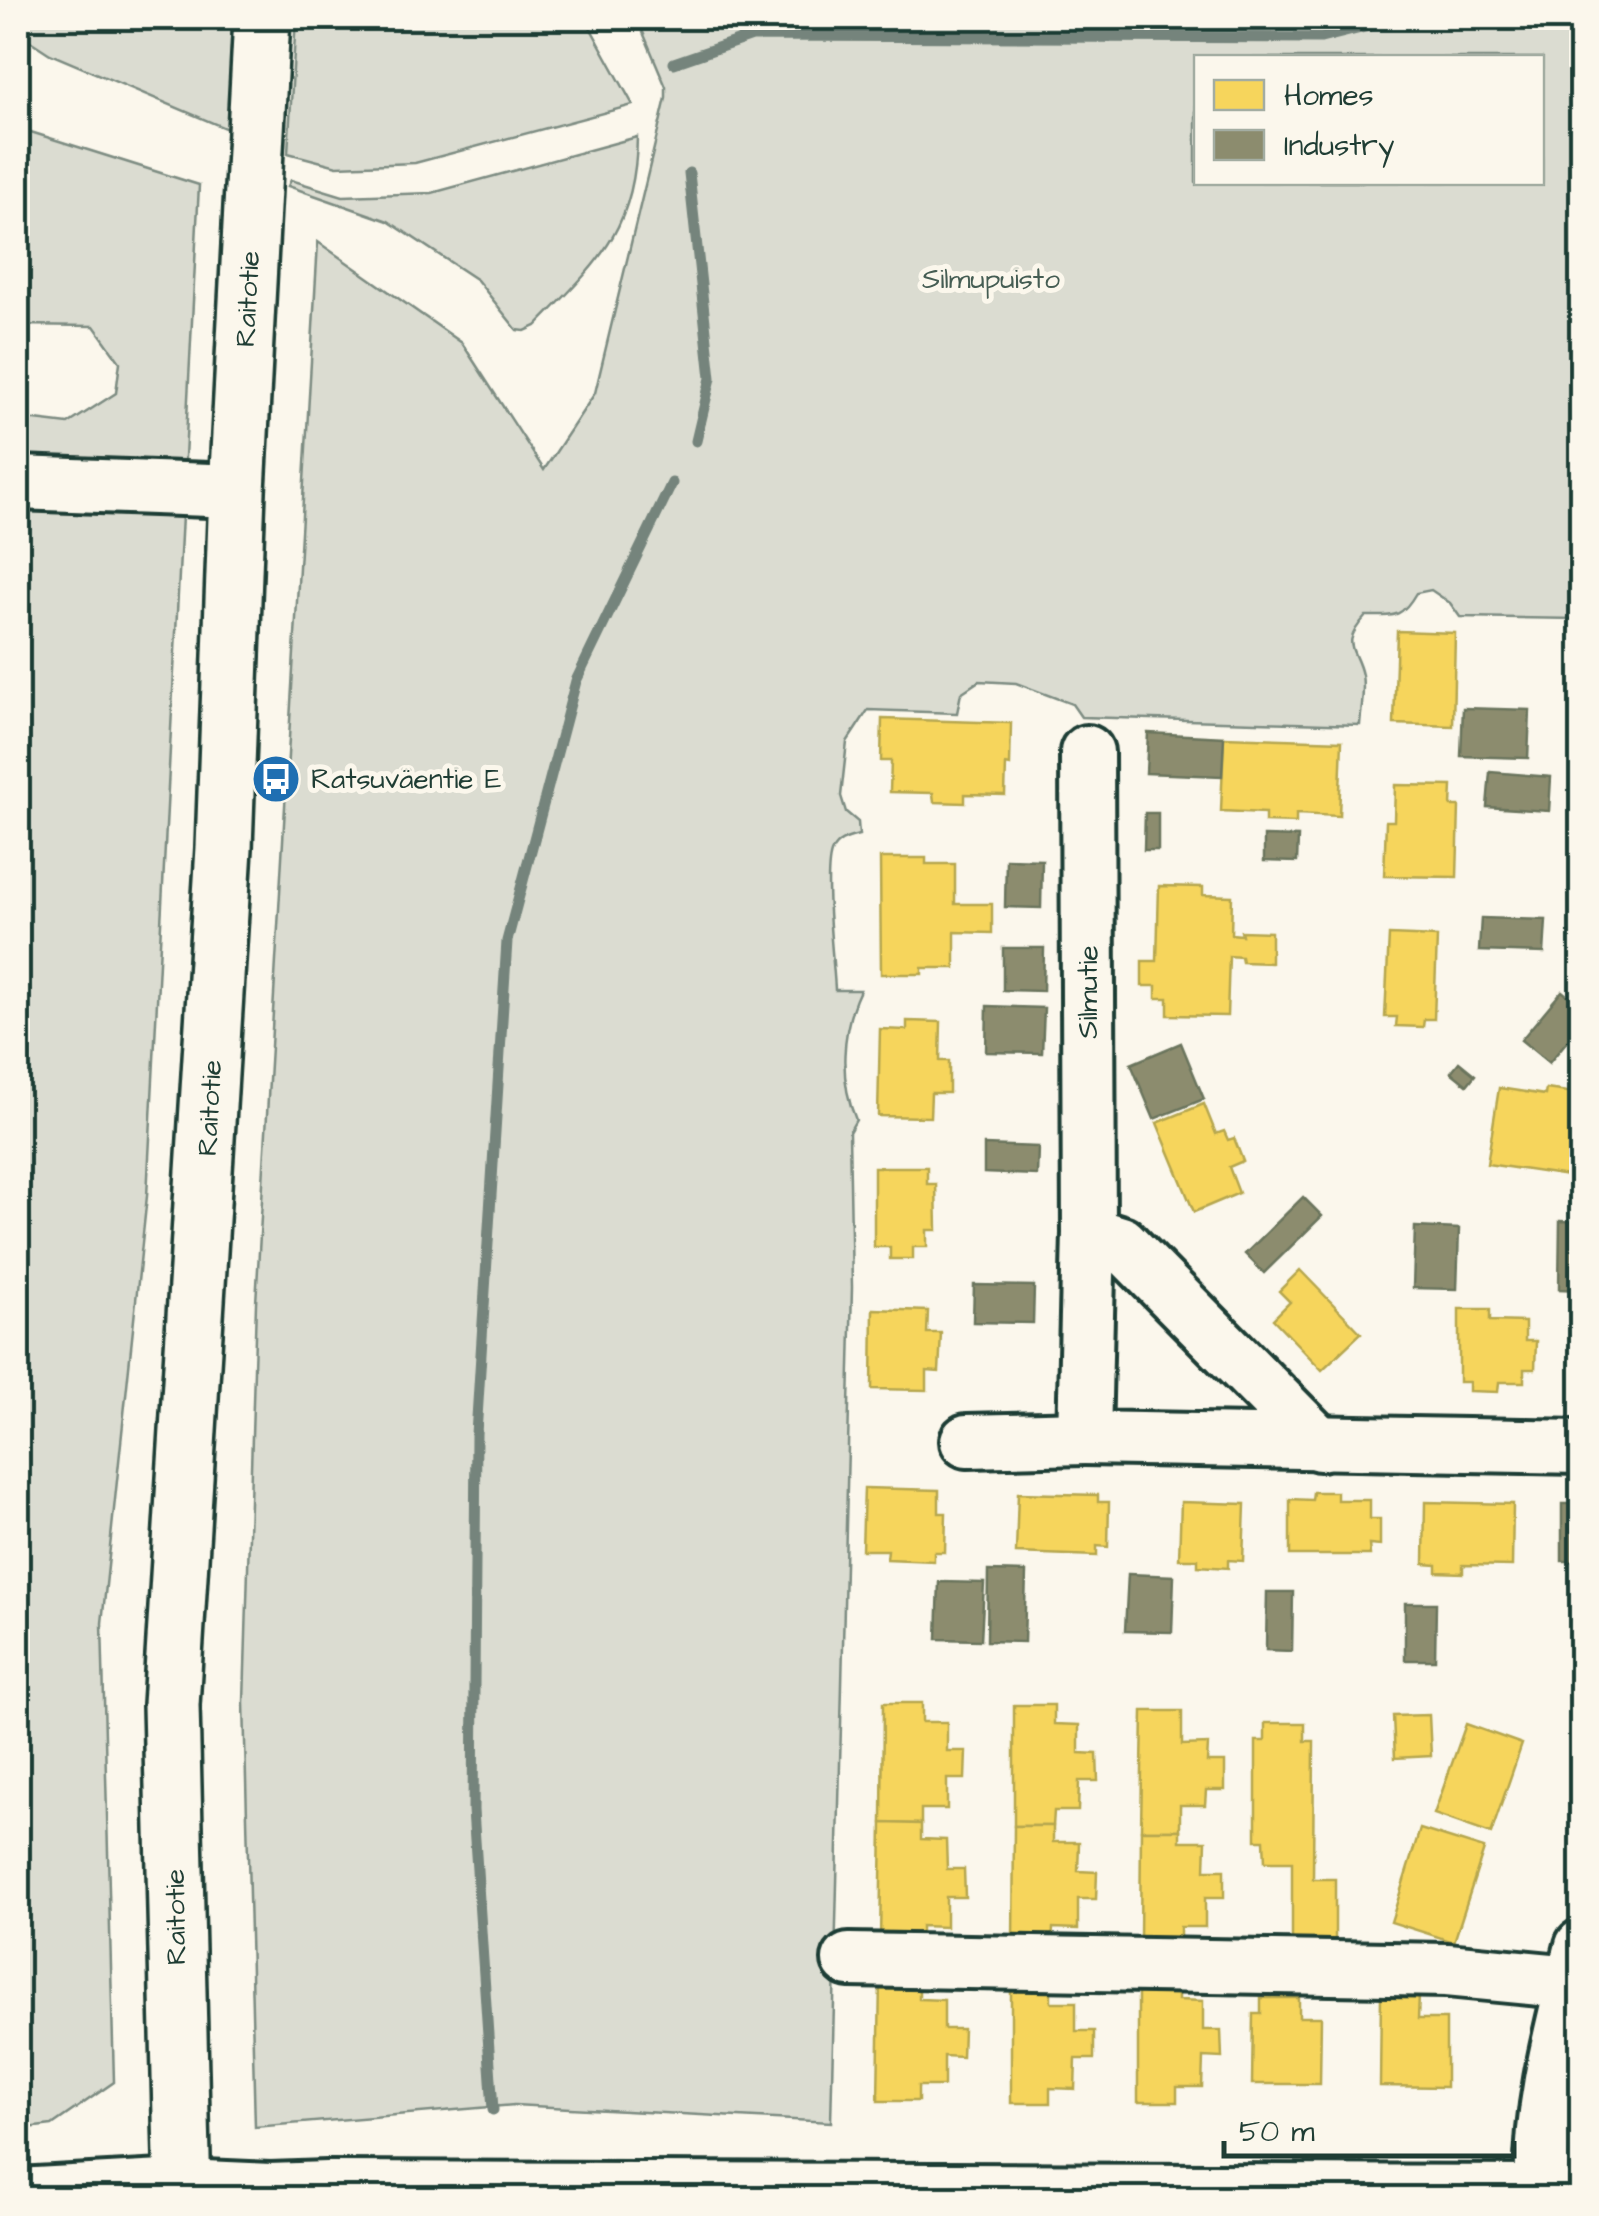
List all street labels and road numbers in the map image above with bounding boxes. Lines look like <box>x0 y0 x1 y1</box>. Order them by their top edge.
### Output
street label: Raitotie <box>226 250 270 348</box>
street label: Silmutie <box>1069 945 1108 1039</box>
street label: Raitotie <box>188 1059 232 1157</box>
street label: Raitotie <box>156 1869 196 1965</box>

